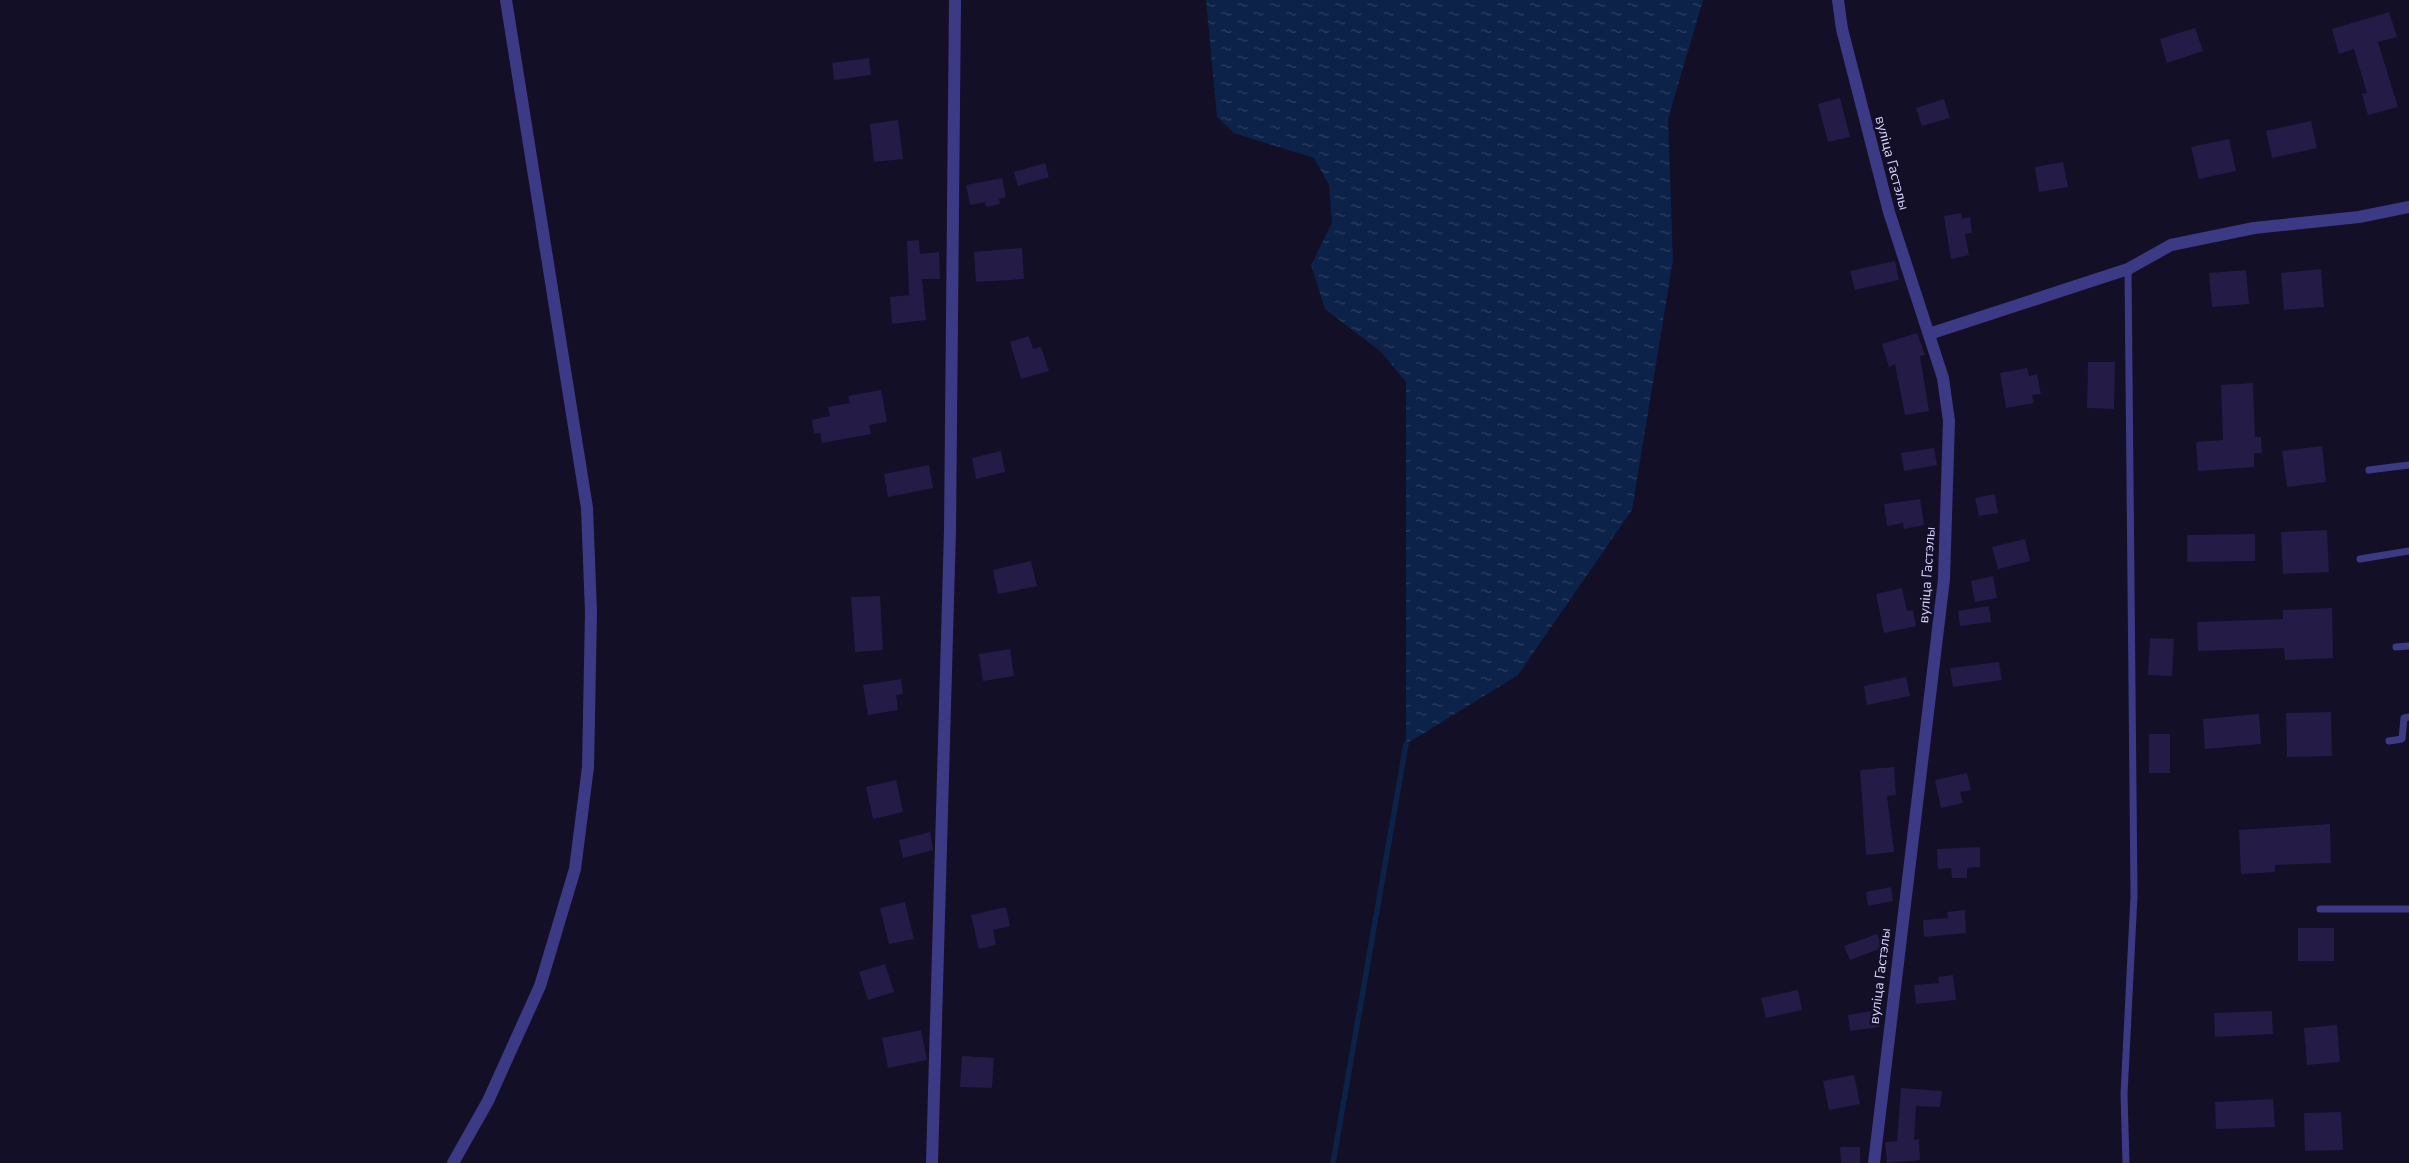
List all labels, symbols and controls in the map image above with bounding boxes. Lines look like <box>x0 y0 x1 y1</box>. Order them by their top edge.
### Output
street label: вуліца Гастэлы <box>1870 114 1914 212</box>
street label: вуліца Гастэлы <box>1914 526 1940 624</box>
street label: вуліца Гастэлы <box>1865 927 1895 1025</box>

